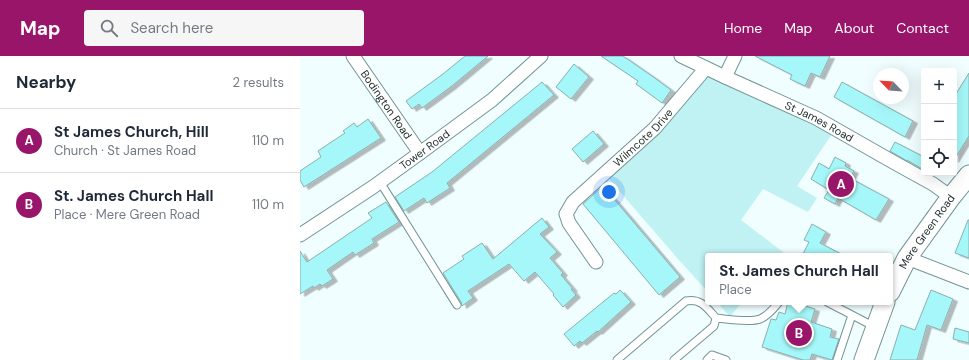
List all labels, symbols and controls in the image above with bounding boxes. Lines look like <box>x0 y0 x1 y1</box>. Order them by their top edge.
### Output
search box <box>84 10 364 46</box>
text: Map <box>20 16 60 41</box>
icon: search <box>98 17 120 39</box>
text: Search here <box>130 18 213 38</box>
text: Home <box>724 19 762 37</box>
text: Map <box>784 19 812 37</box>
text: About <box>834 19 874 37</box>
text: Contact <box>896 19 949 37</box>
street label: Bodington Road <box>358 67 415 142</box>
north arrow <box>873 68 909 104</box>
map controls <box>921 68 957 176</box>
button: + <box>921 68 957 104</box>
text: Nearby <box>16 71 76 93</box>
text: 2 results <box>233 74 284 91</box>
street label: St James Road <box>783 98 856 145</box>
button: − <box>921 104 957 140</box>
street label: Wilmcote Drive <box>610 106 676 169</box>
text: St James Church, Hill <box>54 122 209 142</box>
street label: Tower Road <box>397 127 452 173</box>
text: A <box>24 132 34 149</box>
text: 110 m <box>252 132 284 149</box>
button: locate <box>921 140 957 176</box>
text: Church · St James Road <box>54 142 196 159</box>
pin: A <box>828 169 854 199</box>
your location <box>599 182 619 202</box>
text: St. James Church Hall <box>54 186 213 206</box>
street label: Mere Green Road <box>896 191 958 271</box>
text: B <box>25 196 33 213</box>
text: 110 m <box>252 196 284 213</box>
text: Place · Mere Green Road <box>54 206 200 223</box>
popup <box>705 253 893 305</box>
text: St. James Church Hall <box>719 261 879 281</box>
text: Place <box>719 281 752 298</box>
pin: B <box>786 318 812 348</box>

